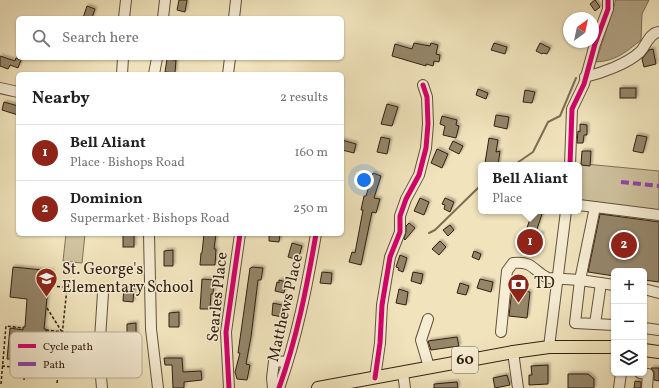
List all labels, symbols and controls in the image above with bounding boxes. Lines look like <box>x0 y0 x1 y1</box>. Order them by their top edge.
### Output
north arrow <box>563 12 599 48</box>
search box <box>16 16 344 60</box>
icon: search <box>30 27 52 49</box>
text: Search here <box>62 28 139 49</box>
text: Nearby <box>32 87 90 110</box>
text: 2 results <box>280 89 328 107</box>
text: Bell Aliant <box>70 133 146 154</box>
text: 1 <box>42 144 48 162</box>
text: 160 m <box>294 144 328 162</box>
text: Place · Bishops Road <box>70 154 185 172</box>
popup <box>478 162 582 214</box>
text: Bell Aliant <box>492 169 568 190</box>
your location <box>354 170 374 190</box>
text: Dominion <box>70 189 143 210</box>
text: Place <box>492 190 522 208</box>
text: 2 <box>42 200 48 218</box>
text: 250 m <box>293 200 328 218</box>
text: Supermarket · Bishops Road <box>70 210 230 228</box>
pin: 1 <box>517 227 543 257</box>
pin: 2 <box>611 230 637 260</box>
street label: Searles Place <box>202 251 234 343</box>
street label: Matthews Place <box>263 252 309 364</box>
place label: St. George's Elementary School <box>62 259 194 299</box>
school or university icon: St. George's Elementary School <box>33 266 59 299</box>
map controls <box>611 268 647 376</box>
button: + <box>611 268 647 304</box>
bank icon: TD <box>505 271 531 304</box>
place label: TD <box>534 273 555 295</box>
button: − <box>611 304 647 340</box>
legend <box>10 332 142 378</box>
text: Cycle path <box>43 340 93 355</box>
button: layers <box>611 340 647 376</box>
road number: 60 <box>452 347 478 373</box>
text: Path <box>43 358 66 373</box>

